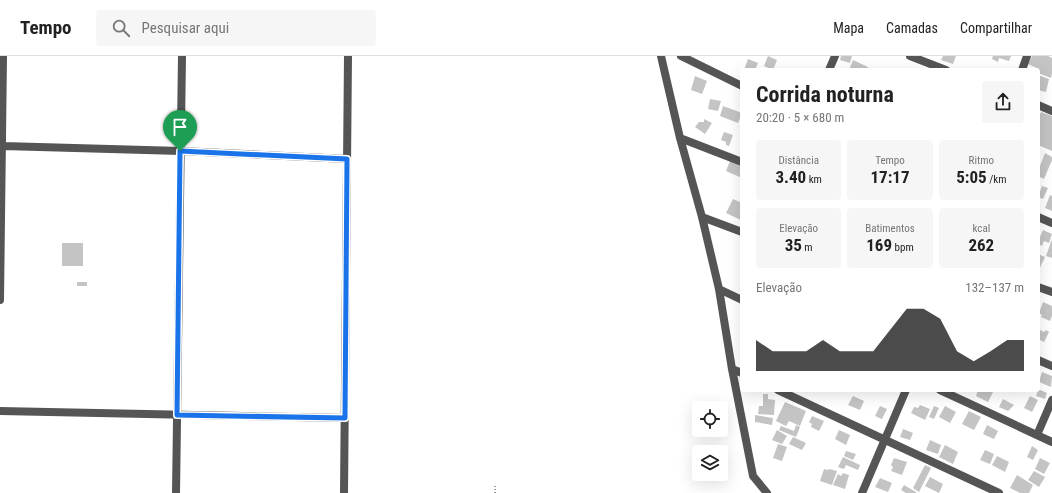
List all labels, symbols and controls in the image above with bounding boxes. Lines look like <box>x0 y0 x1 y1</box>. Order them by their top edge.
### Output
search box <box>96 10 376 46</box>
text: Tempo <box>20 16 72 39</box>
icon: search <box>110 17 132 39</box>
text: Pesquisar aqui <box>142 19 229 37</box>
text: Mapa <box>833 20 864 36</box>
text: Camadas <box>886 20 938 36</box>
text: Compartilhar <box>960 20 1032 36</box>
button: share <box>982 81 1024 123</box>
text: Corrida noturna <box>756 82 894 107</box>
pin <box>163 110 197 151</box>
text: 20:20 · 5 × 680 m <box>756 110 844 125</box>
icon: arrive <box>169 116 191 138</box>
text: Distância <box>778 154 819 167</box>
text: Tempo <box>875 154 905 167</box>
text: Ritmo <box>969 154 994 167</box>
text: 3.40 <box>775 167 806 187</box>
text: 17:17 <box>870 167 910 187</box>
text: 5:05 <box>956 167 987 187</box>
text: km <box>806 173 822 186</box>
text: /km <box>987 173 1006 186</box>
text: Elevação <box>779 222 818 235</box>
text: Batimentos <box>865 222 915 235</box>
text: kcal <box>972 222 990 235</box>
text: 35 <box>785 235 802 255</box>
text: 169 <box>866 235 892 255</box>
text: 262 <box>968 235 994 255</box>
text: m <box>802 241 813 254</box>
text: bpm <box>892 241 914 254</box>
text: Elevação <box>756 280 802 295</box>
text: 132–137 m <box>965 280 1024 295</box>
map controls <box>692 401 728 481</box>
button: locate <box>692 401 728 437</box>
button: layers <box>692 445 728 481</box>

